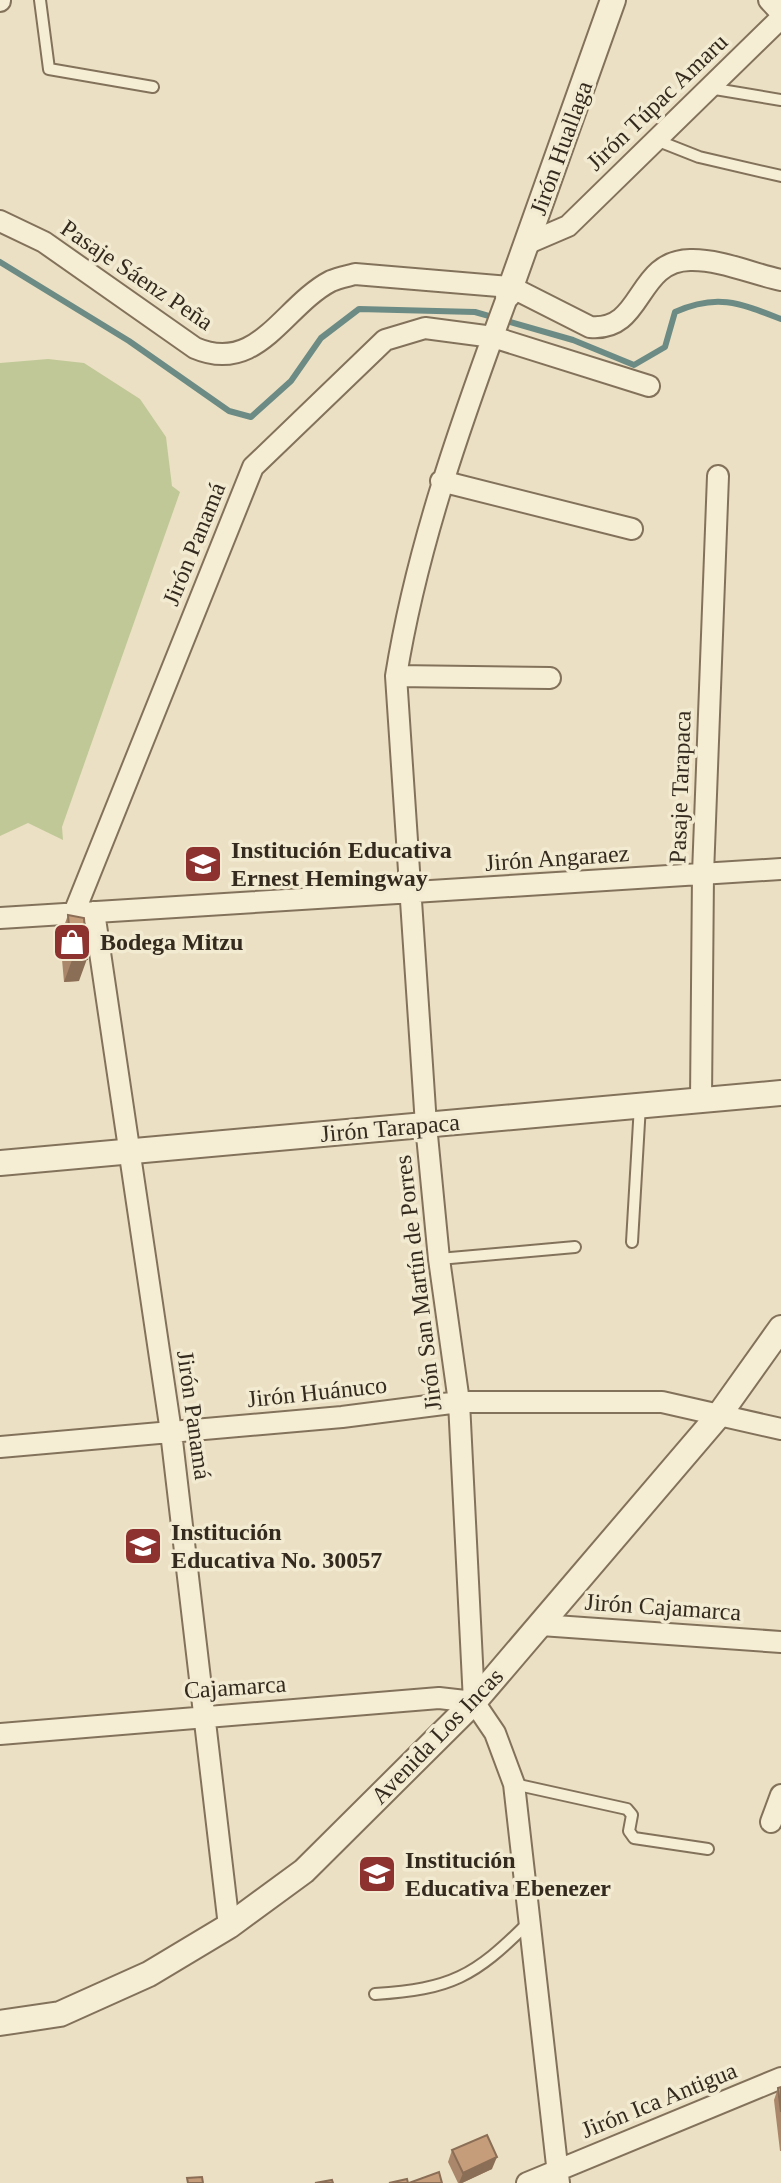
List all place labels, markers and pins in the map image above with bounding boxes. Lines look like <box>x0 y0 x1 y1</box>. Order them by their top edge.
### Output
place label: Institución Educativa Ernest Hemingway <box>231 837 452 891</box>
school or university icon: Institución Educativa Ernest Hemingway <box>182 843 224 885</box>
shop icon: Bodega Mitzu <box>51 921 93 963</box>
place label: Bodega Mitzu <box>100 929 243 955</box>
place label: Institución Educativa No. 30057 <box>171 1519 382 1573</box>
school or university icon: Institución Educativa No. 30057 <box>122 1525 164 1567</box>
place label: Institución Educativa Ebenezer <box>405 1847 611 1901</box>
school or university icon: Institución Educativa Ebenezer <box>356 1853 398 1895</box>

